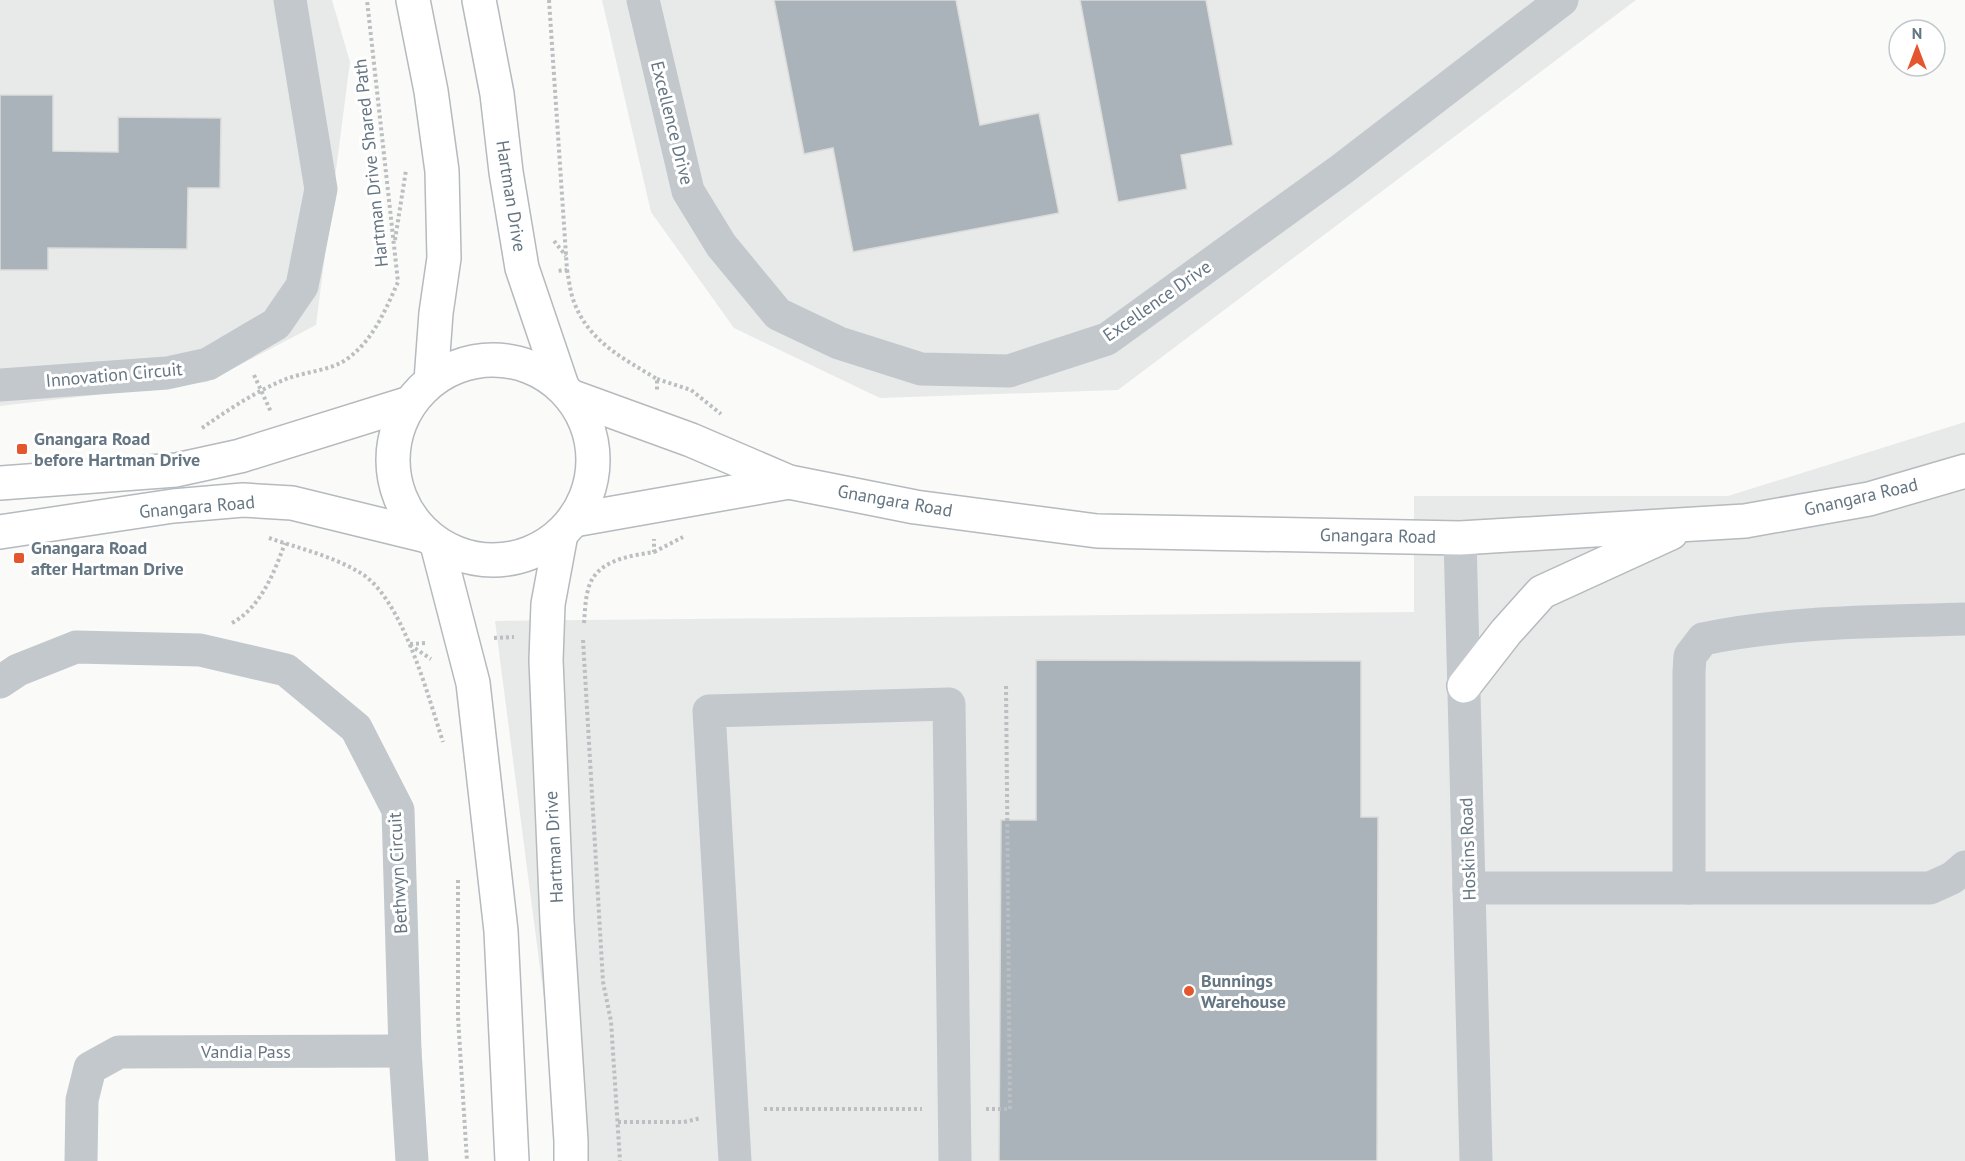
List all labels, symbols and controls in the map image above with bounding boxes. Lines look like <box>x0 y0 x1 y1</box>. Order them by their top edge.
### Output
north arrow <box>1887 18 1947 78</box>
text: N <box>1912 23 1922 43</box>
street label: Hartman Drive Shared Path <box>348 58 393 268</box>
street label: Excellence Drive <box>646 59 699 187</box>
street label: Hartman Drive <box>491 139 532 253</box>
street label: Excellence Drive <box>1098 255 1215 346</box>
street label: Innovation Circuit <box>45 357 183 392</box>
place label: Gnangara Road before Hartman Drive <box>34 427 200 471</box>
marker: Gnangara Road before Hartman Drive <box>15 442 29 456</box>
street label: Gnangara Road <box>1802 472 1920 521</box>
street label: Gnangara Road <box>836 479 954 522</box>
street label: Gnangara Road <box>138 490 256 523</box>
street label: Gnangara Road <box>1320 523 1436 548</box>
place label: Gnangara Road after Hartman Drive <box>31 536 184 580</box>
marker: Gnangara Road after Hartman Drive <box>12 551 26 565</box>
street label: Hartman Drive <box>539 790 568 904</box>
street label: Hoskins Road <box>1454 797 1481 901</box>
street label: Bethwyn Circuit <box>383 812 412 935</box>
place label: Bunnings Warehouse <box>1201 969 1286 1013</box>
marker: Bunnings Warehouse <box>1182 984 1196 998</box>
street label: Vandia Pass <box>200 1040 291 1063</box>

